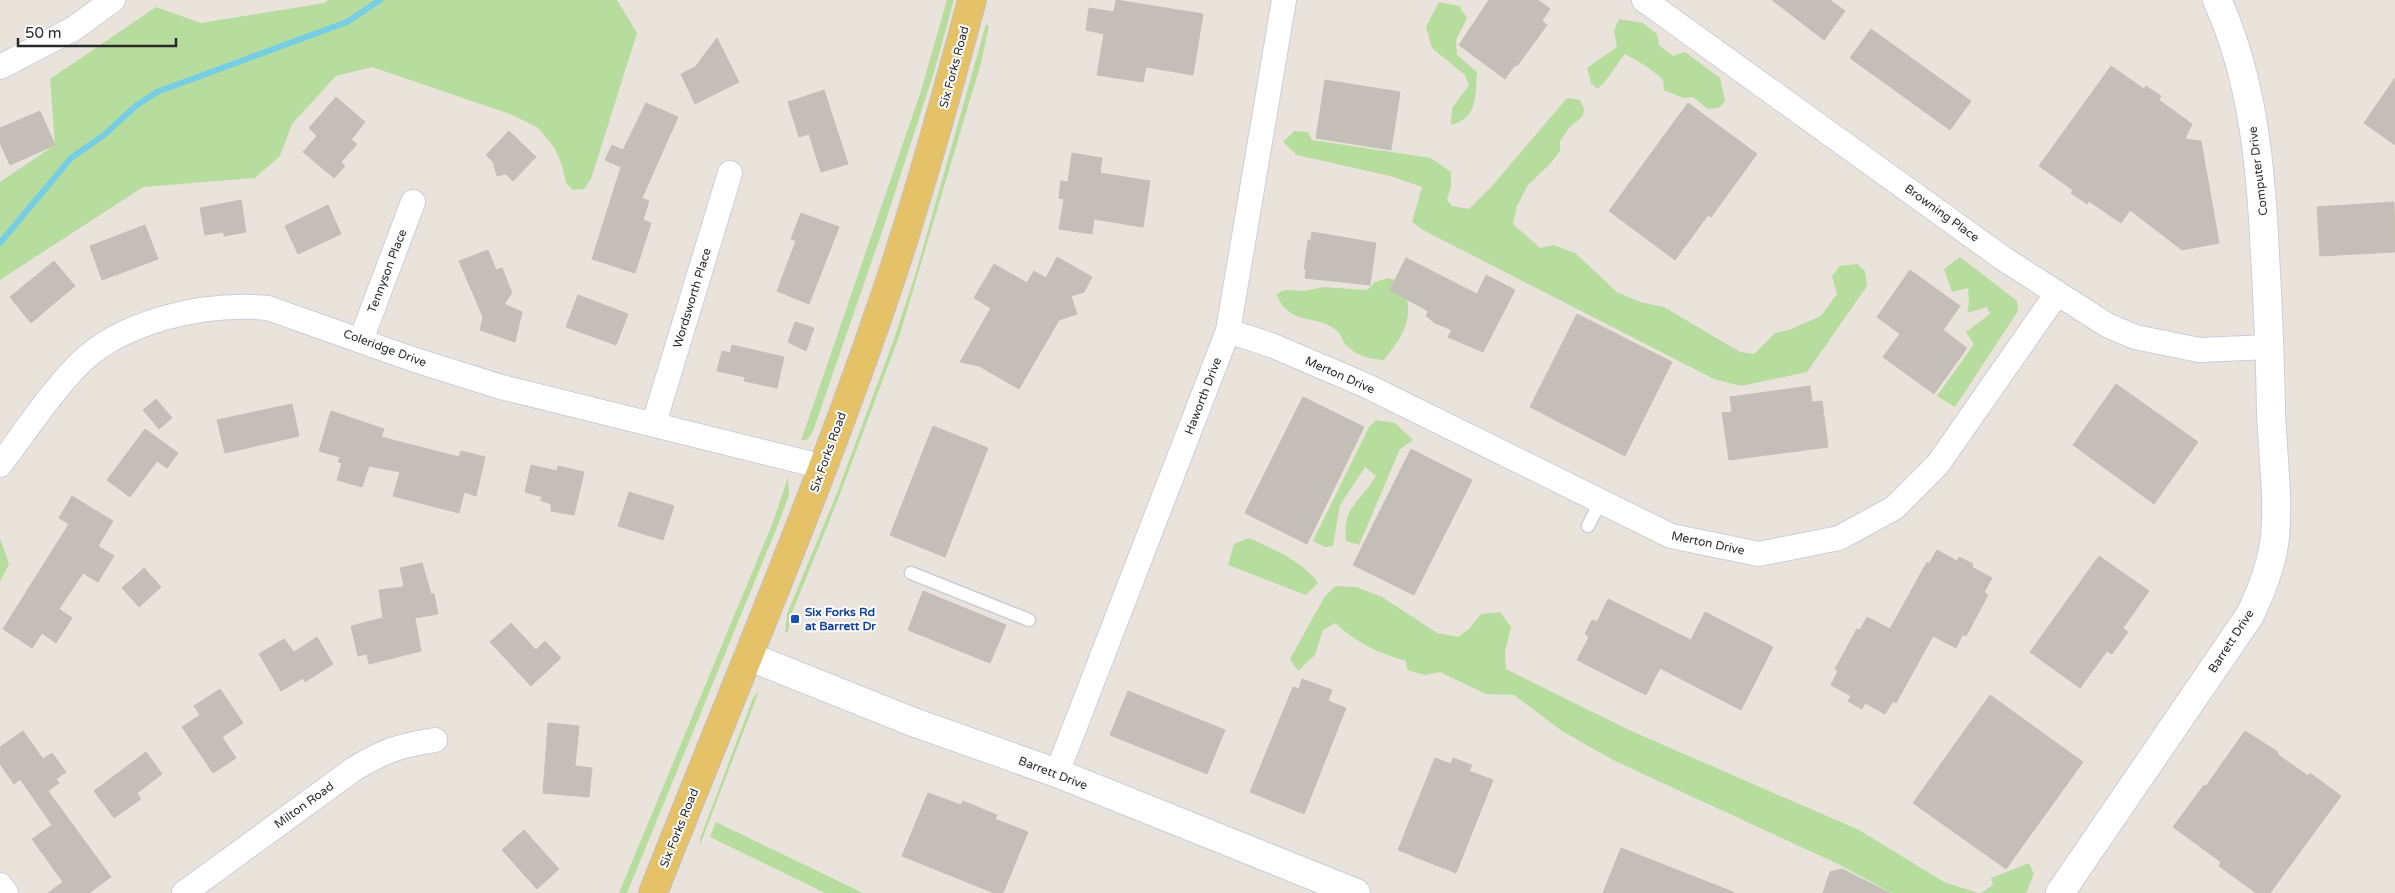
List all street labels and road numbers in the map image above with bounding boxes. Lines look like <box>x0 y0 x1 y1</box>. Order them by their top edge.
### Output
street label: Six Forks Road <box>936 25 972 109</box>
street label: Computer Drive <box>2246 125 2270 216</box>
street label: Browning Place <box>1902 181 1982 245</box>
street label: Tennyson Place <box>365 227 409 315</box>
street label: Wordsworth Place <box>670 246 714 350</box>
street label: Coleridge Drive <box>342 326 429 370</box>
street label: Merton Drive <box>1303 353 1377 397</box>
street label: Haworth Drive <box>1182 355 1224 437</box>
street label: Six Forks Road <box>807 410 849 494</box>
street label: Merton Drive <box>1670 528 1746 558</box>
street label: Barrett Drive <box>2205 607 2257 675</box>
street label: Barrett Drive <box>1017 753 1090 793</box>
street label: Milton Road <box>272 779 336 831</box>
street label: Six Forks Road <box>657 786 701 870</box>

